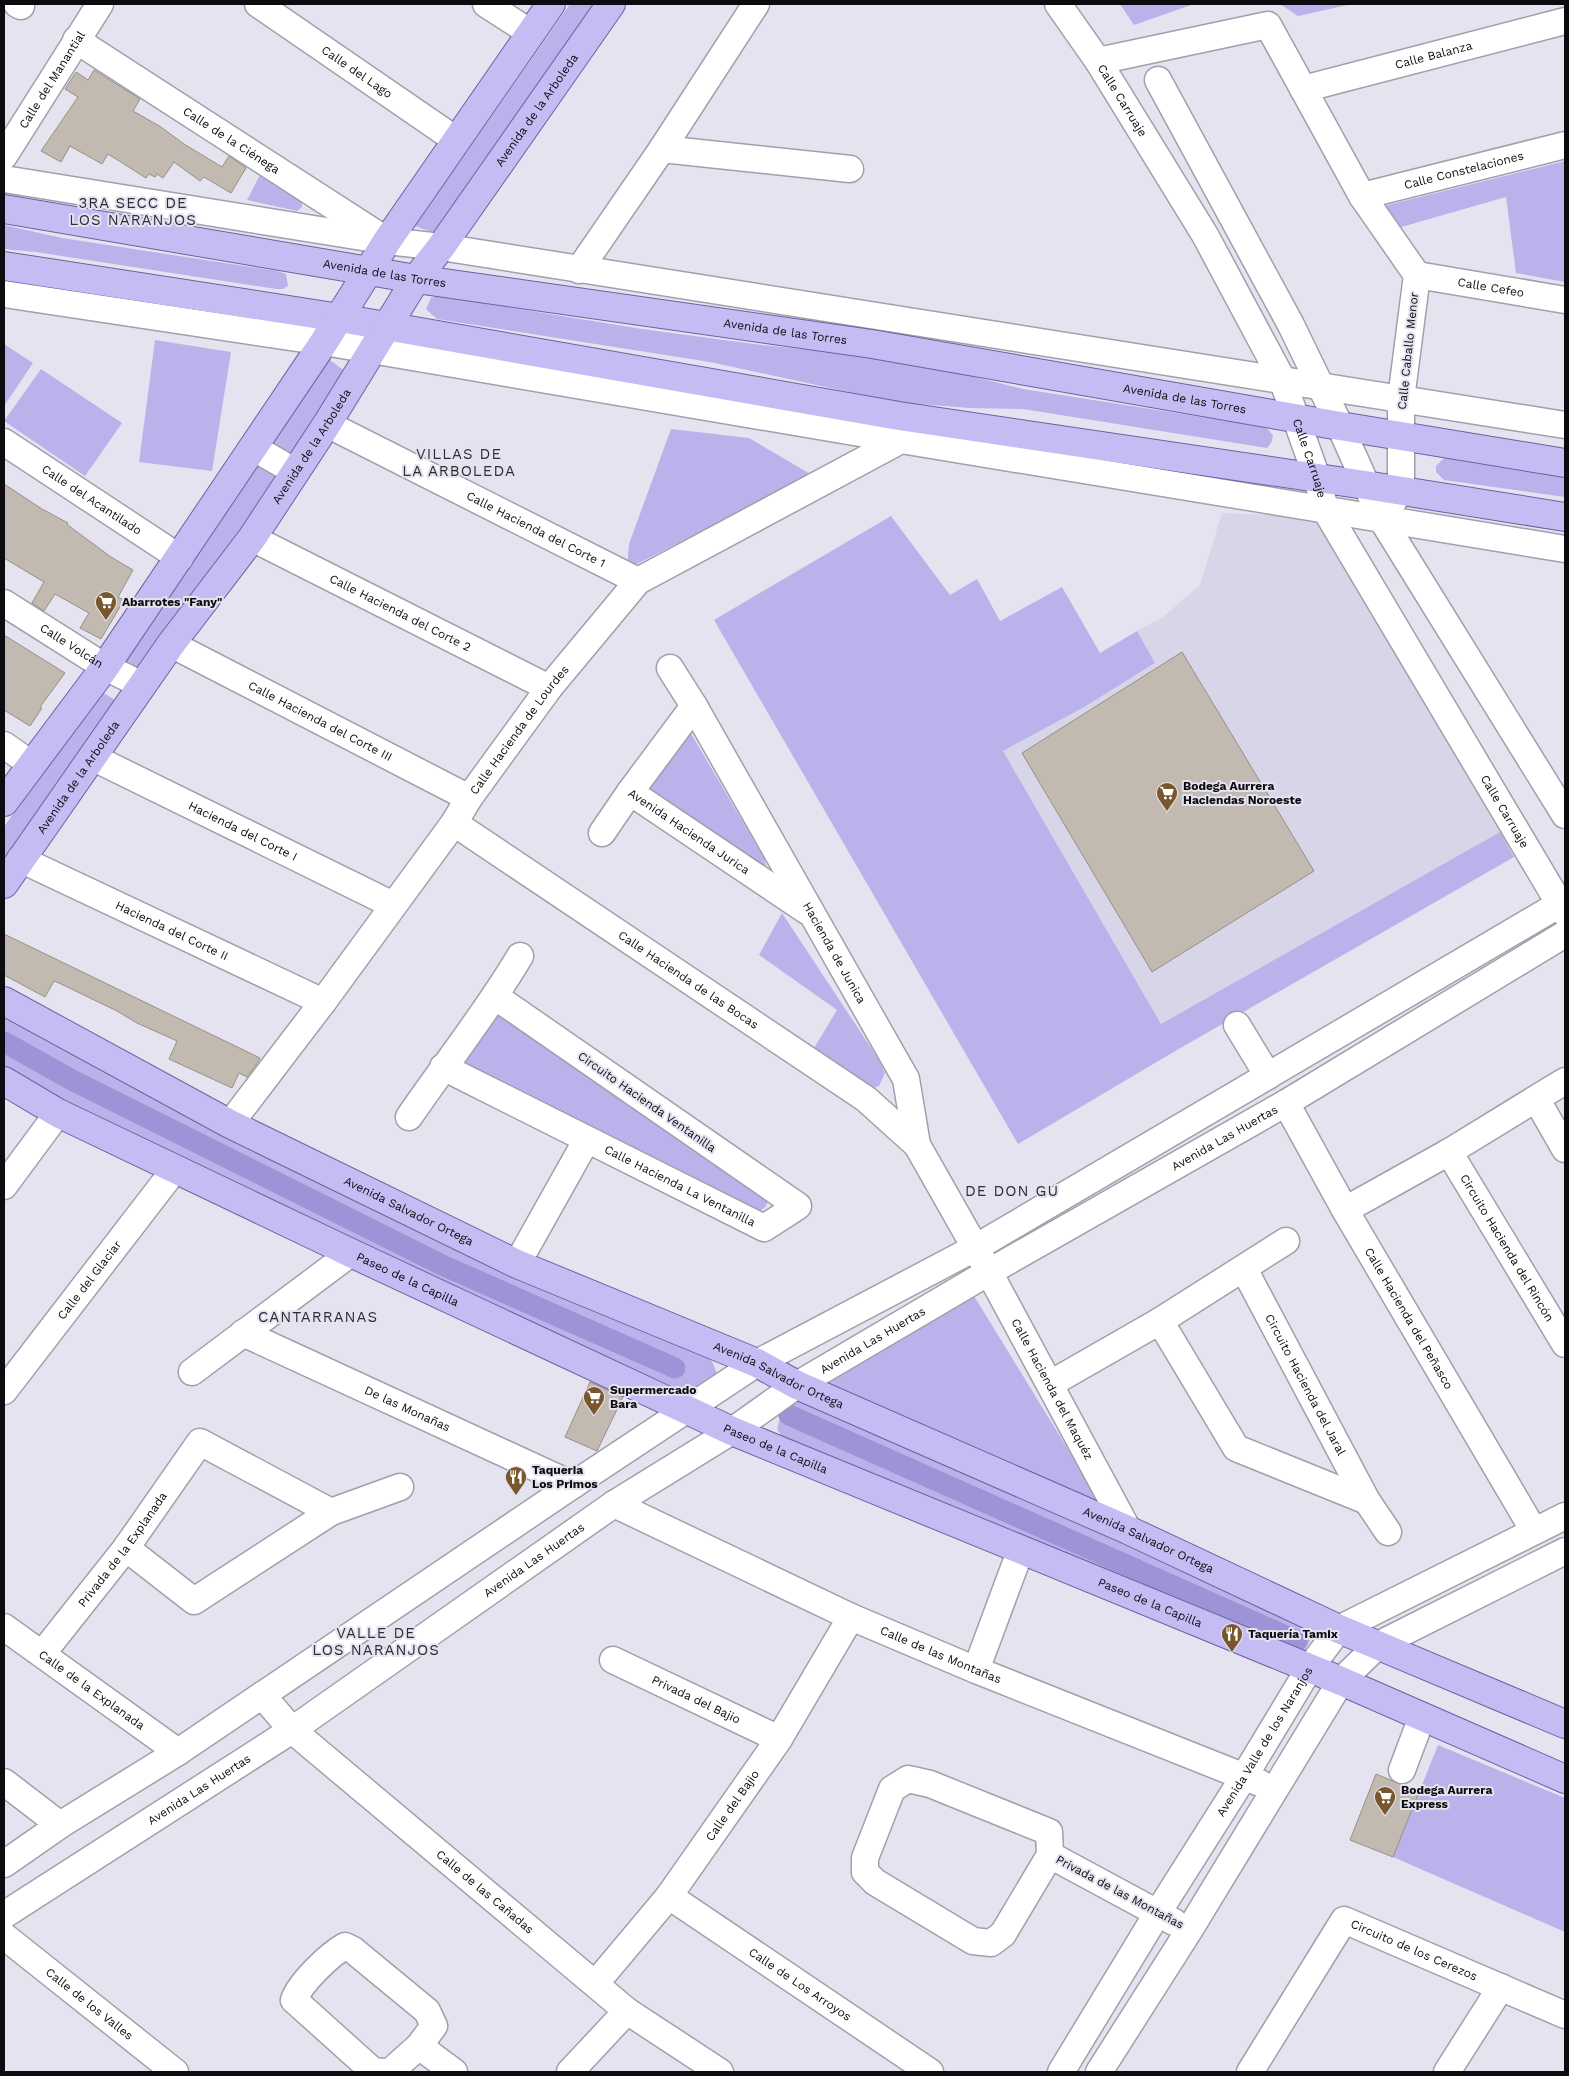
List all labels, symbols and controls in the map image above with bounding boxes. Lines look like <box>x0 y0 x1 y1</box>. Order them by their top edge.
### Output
street label: Calle del Manantial <box>16 28 88 131</box>
street label: Calle Balanza <box>1394 38 1474 72</box>
street label: Calle del Lago <box>319 43 395 101</box>
street label: Avenida de la Arboleda <box>492 51 581 169</box>
street label: Calle Carruaje <box>1095 62 1150 139</box>
street label: Calle de la Ciénega <box>180 104 283 177</box>
street label: Calle Constelaciones <box>1403 149 1525 192</box>
district label: 3RA SECC DE LOS NARANJOS <box>69 194 197 229</box>
street label: Avenida de las Torres <box>322 256 447 290</box>
street label: Calle Cefeo <box>1457 275 1525 300</box>
street label: Calle Caballo Menor <box>1395 292 1421 410</box>
street label: Avenida de las Torres <box>723 316 848 347</box>
street label: Avenida de las Torres <box>1122 381 1247 416</box>
street label: Avenida de la Arboleda <box>269 386 354 507</box>
street label: Calle Carruaje <box>1290 417 1329 499</box>
district label: VILLAS DE LA ARBOLEDA <box>402 445 516 480</box>
street label: Calle del Acantilado <box>39 462 144 538</box>
street label: Calle Hacienda del Corte 1 <box>464 489 608 570</box>
street label: Calle Hacienda del Corte 2 <box>327 571 473 654</box>
supermarket icon: Abarrotes "Fany" <box>94 590 118 621</box>
place label: Abarrotes "Fany" <box>122 595 222 609</box>
street label: Calle Volcán <box>37 621 106 671</box>
street label: Calle Hacienda de Lourdes <box>467 663 572 797</box>
street label: Calle Hacienda del Corte III <box>246 678 395 764</box>
street label: Avenida de la Arboleda <box>34 718 123 836</box>
street label: Calle Carruaje <box>1478 772 1532 851</box>
place label: Bodega Aurrera Haciendas Noroeste <box>1183 779 1302 807</box>
supermarket icon: Bodega Aurrera Haciendas Noroeste <box>1155 781 1179 812</box>
street label: Avenida Hacienda Jurica <box>626 786 752 877</box>
street label: Hacienda del Corte I <box>186 798 299 864</box>
street label: Hacienda del Corte II <box>113 898 231 963</box>
street label: Hacienda de Junica <box>800 900 869 1006</box>
street label: Calle Hacienda de las Bocas <box>616 928 761 1032</box>
street label: Circuito Hacienda Ventanilla <box>575 1049 719 1155</box>
street label: Avenida Las Huertas <box>1169 1102 1280 1174</box>
street label: Calle Hacienda La Ventanilla <box>602 1142 758 1230</box>
street label: Circuito Hacienda del Rincón <box>1457 1172 1557 1324</box>
street label: Avenida Salvador Ortega <box>342 1174 476 1249</box>
district label: DE DON GU <box>965 1182 1059 1200</box>
street label: Calle del Glaciar <box>55 1238 124 1322</box>
street label: Calle Hacienda del Peñasco <box>1362 1245 1456 1392</box>
street label: Paseo de la Capilla <box>354 1250 461 1309</box>
street label: Avenida Las Huertas <box>818 1304 928 1377</box>
district label: CANTARRANAS <box>258 1308 378 1326</box>
street label: Circuito Hacienda del Jaral <box>1262 1312 1349 1458</box>
street label: Calle Hacienda del Maquéz <box>1008 1316 1096 1462</box>
street label: Avenida Salvador Ortega <box>711 1339 846 1412</box>
street label: De las Monañas <box>362 1383 452 1434</box>
place label: Supermercado Bara <box>610 1383 697 1411</box>
supermarket icon: Supermercado Bara <box>582 1385 606 1416</box>
street label: Paseo de la Capilla <box>721 1421 830 1477</box>
place label: Taqueria Los Primos <box>532 1463 598 1491</box>
restaurant icon: Taqueria Los Primos <box>504 1465 528 1496</box>
street label: Privada de la Explanada <box>75 1489 170 1610</box>
street label: Avenida Salvador Ortega <box>1081 1504 1216 1576</box>
street label: Avenida Las Huertas <box>481 1520 587 1600</box>
street label: Paseo de la Capilla <box>1096 1575 1205 1630</box>
restaurant icon: Taquería Tamix <box>1220 1622 1244 1653</box>
street label: Calle de las Montañas <box>878 1623 1003 1686</box>
district label: VALLE DE LOS NARANJOS <box>312 1624 440 1659</box>
place label: Taquería Tamix <box>1248 1627 1338 1641</box>
street label: Calle de la Explanada <box>36 1647 148 1733</box>
street label: Avenida Valle de los Naranjos <box>1214 1664 1316 1819</box>
street label: Privada del Bajio <box>649 1672 743 1727</box>
street label: Avenida Las Huertas <box>145 1751 253 1828</box>
street label: Calle del Bajio <box>703 1767 762 1844</box>
place label: Bodega Aurrera Express <box>1401 1783 1492 1811</box>
supermarket icon: Bodega Aurrera Express <box>1373 1785 1397 1816</box>
street label: Calle de las Cañadas <box>433 1847 537 1937</box>
street label: Privada de las Montañas <box>1054 1852 1186 1932</box>
street label: Circuito de los Cerezos <box>1349 1917 1479 1983</box>
street label: Calle de Los Arroyos <box>746 1945 854 2024</box>
street label: Calle de los Valles <box>43 1965 136 2043</box>

